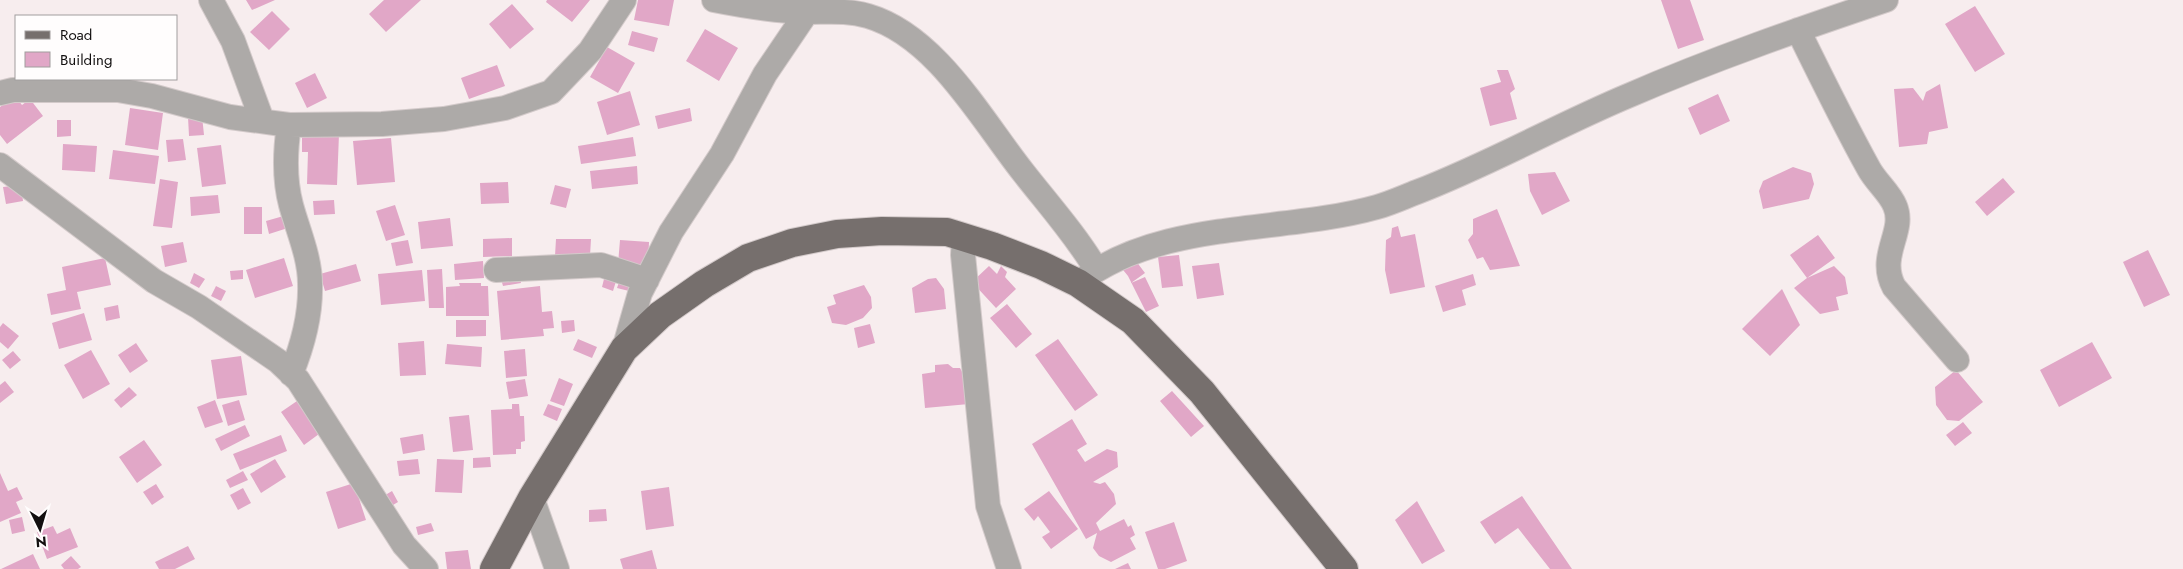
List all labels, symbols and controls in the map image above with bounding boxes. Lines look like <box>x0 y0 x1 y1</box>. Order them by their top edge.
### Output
legend <box>15 15 178 80</box>
text: Road <box>60 24 92 46</box>
text: Building <box>60 49 112 71</box>
north arrow <box>15 504 65 554</box>
text: N <box>35 532 48 552</box>

